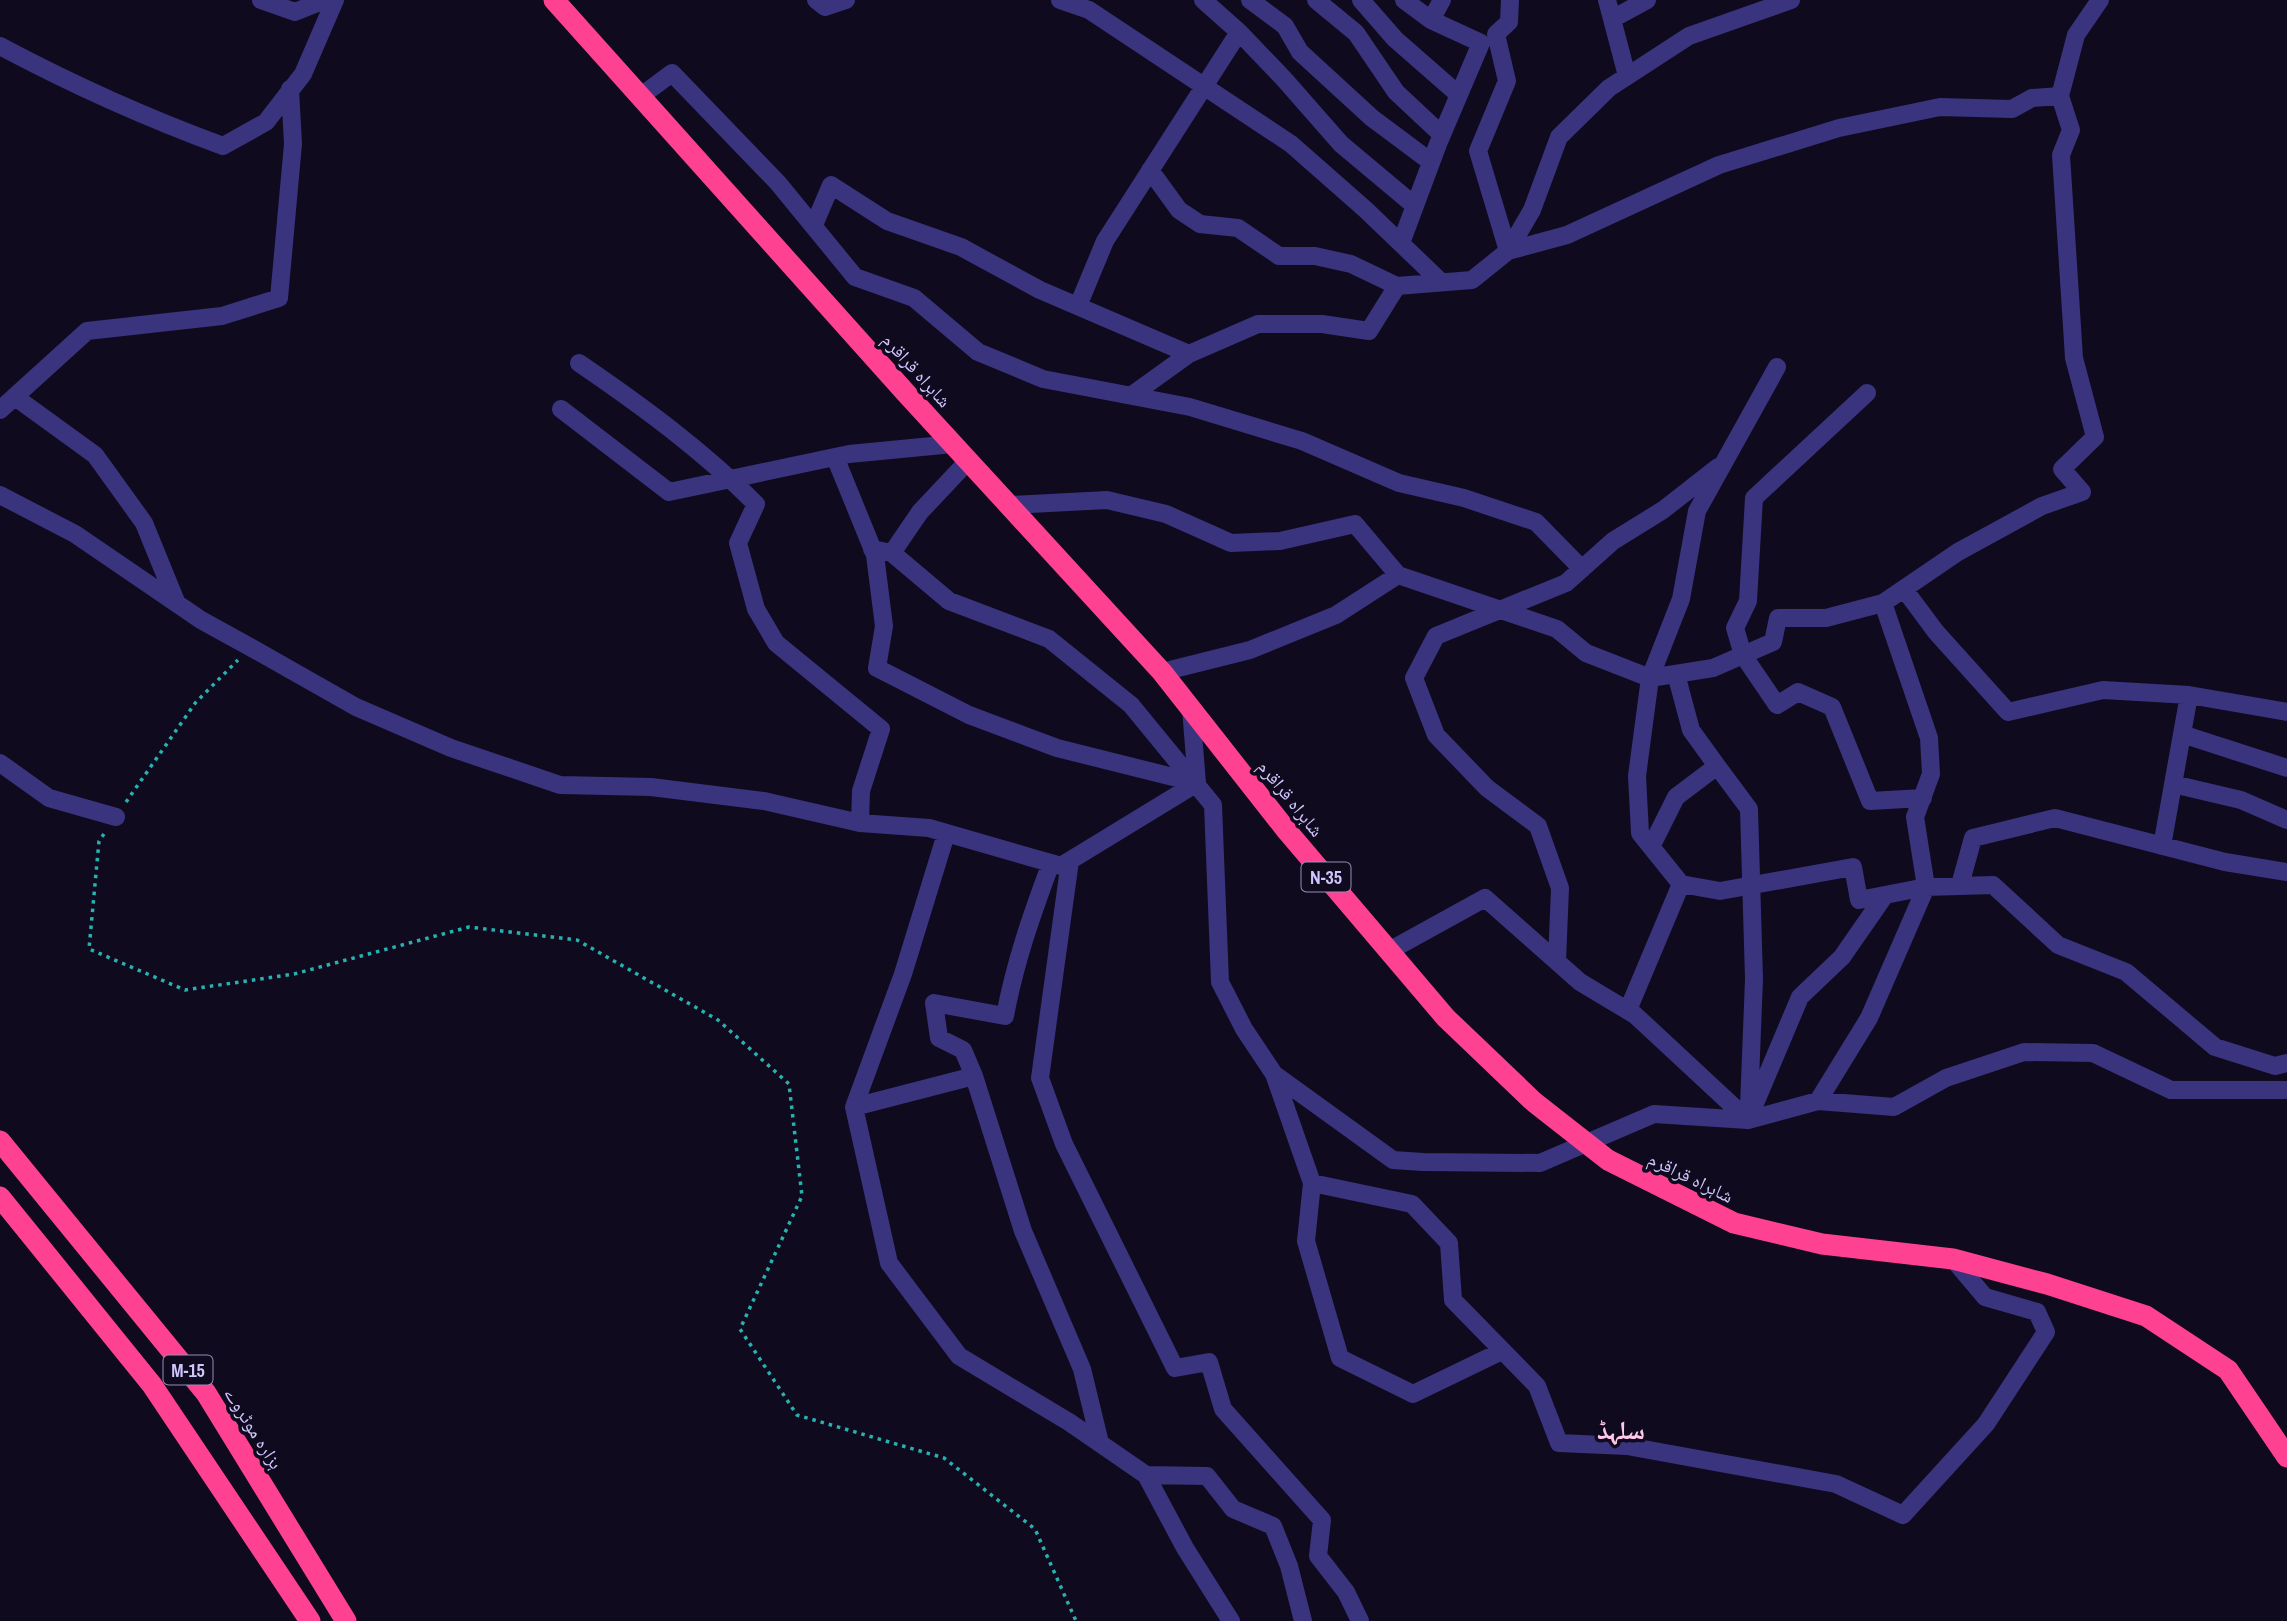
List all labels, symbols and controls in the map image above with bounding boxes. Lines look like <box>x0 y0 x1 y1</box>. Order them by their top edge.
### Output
street label: شاہراہ قراقرم <box>876 327 957 414</box>
street label: شاہراہ قراقرم <box>1251 754 1330 843</box>
road number: N-35 <box>1302 862 1350 892</box>
street label: شاہراہ قراقرم <box>1644 1145 1738 1210</box>
road number: M-15 <box>164 1356 212 1385</box>
street label: ہزارہ موٹروے <box>219 1382 289 1474</box>
district label: سلہڈ <box>1597 1412 1645 1447</box>

